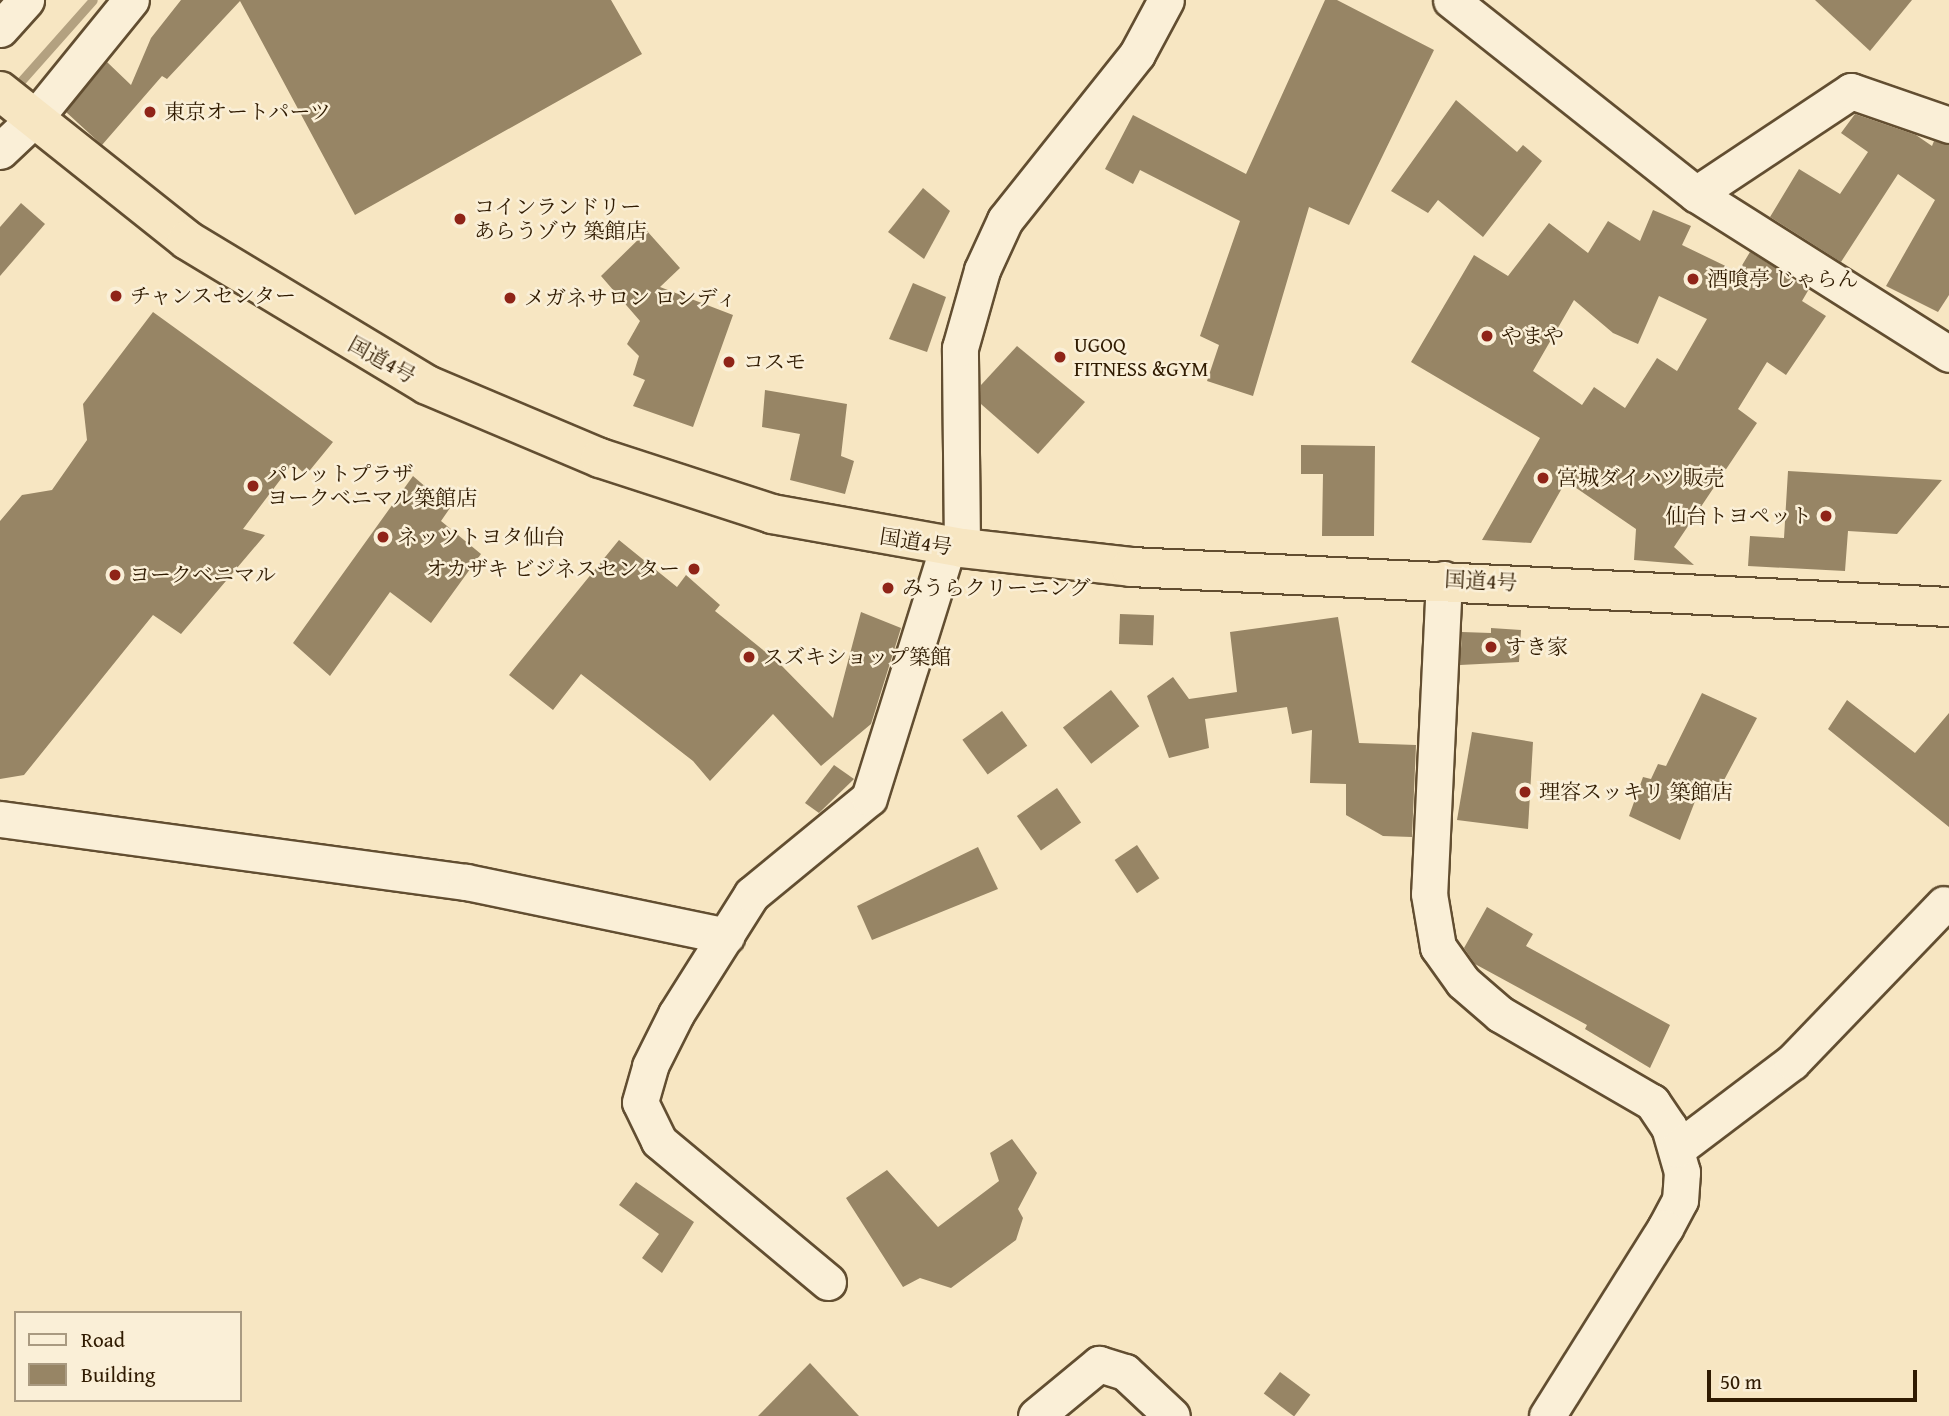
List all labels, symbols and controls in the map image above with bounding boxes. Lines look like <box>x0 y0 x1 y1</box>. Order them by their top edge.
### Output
place label: 東京オートパーツ <box>164 99 332 125</box>
marker: 東京オートパーツ <box>142 104 158 120</box>
place label: コインランドリー あらうゾウ 築館店 <box>474 194 647 244</box>
marker: コインランドリー あらうゾウ 築館店 <box>452 211 468 227</box>
place label: 酒喰亭 じゃらん <box>1707 266 1859 292</box>
marker: 酒喰亭 じゃらん <box>1685 271 1701 287</box>
place label: チャンスセンター <box>130 283 298 309</box>
place label: メガネサロン ロンディ <box>524 285 739 311</box>
marker: チャンスセンター <box>108 288 124 304</box>
marker: メガネサロン ロンディ <box>502 290 518 306</box>
place label: やまや <box>1501 323 1564 349</box>
marker: やまや <box>1479 328 1495 344</box>
street label: 国道4号 <box>344 331 420 389</box>
place label: UGOQ FITNESS &GYM <box>1074 332 1208 382</box>
place label: コスモ <box>743 349 806 375</box>
marker: UGOQ FITNESS &GYM <box>1052 349 1068 365</box>
marker: コスモ <box>721 354 737 370</box>
place label: パレットプラザ ヨークベニマル築館店 <box>267 461 477 511</box>
place label: 宮城ダイハツ販売 <box>1557 465 1725 491</box>
marker: 宮城ダイハツ販売 <box>1535 470 1551 486</box>
marker: パレットプラザ ヨークベニマル築館店 <box>245 478 261 494</box>
place label: 仙台トヨペット <box>1665 503 1812 529</box>
marker: 仙台トヨペット <box>1818 508 1834 524</box>
place label: ネッツトヨタ仙台 <box>397 524 565 550</box>
street label: 国道4号 <box>878 524 954 560</box>
marker: ネッツトヨタ仙台 <box>375 529 391 545</box>
place label: オカザキ ビジネスセンター <box>423 556 680 582</box>
marker: オカザキ ビジネスセンター <box>686 561 702 577</box>
place label: ヨークベニマル <box>129 562 276 588</box>
marker: ヨークベニマル <box>107 567 123 583</box>
street label: 国道4号 <box>1444 567 1518 595</box>
place label: みうらクリーニング <box>902 575 1091 601</box>
marker: みうらクリーニング <box>880 580 896 596</box>
place label: すき家 <box>1505 634 1568 660</box>
marker: すき家 <box>1483 639 1499 655</box>
place label: スズキショップ築館 <box>763 644 952 670</box>
marker: スズキショップ築館 <box>741 649 757 665</box>
place label: 理容スッキリ 築館店 <box>1539 779 1733 805</box>
marker: 理容スッキリ 築館店 <box>1517 784 1533 800</box>
legend <box>14 1311 242 1402</box>
text: Road <box>81 1324 125 1355</box>
scale bar <box>1711 1356 1921 1400</box>
text: Building <box>81 1359 155 1390</box>
text: 50 m <box>1720 1366 1762 1397</box>

